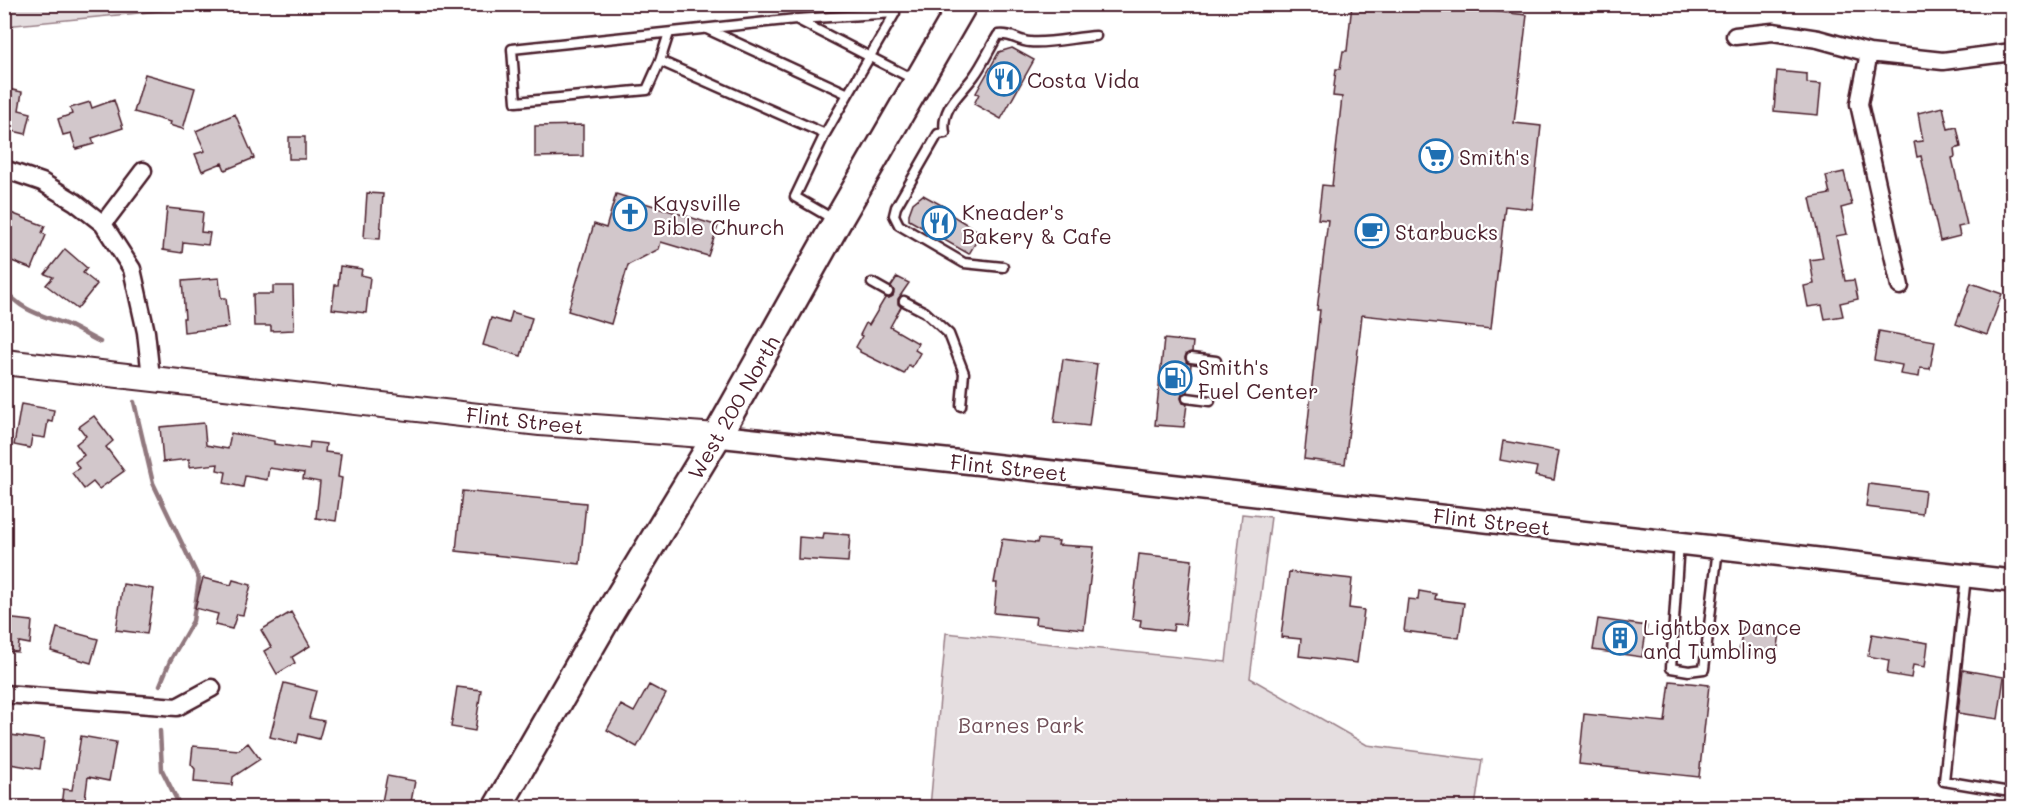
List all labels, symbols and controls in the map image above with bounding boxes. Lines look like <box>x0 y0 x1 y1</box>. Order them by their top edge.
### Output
restaurant icon: Costa Vida <box>986 61 1022 97</box>
place label: Costa Vida <box>1027 66 1140 93</box>
supermarket icon: Smith's <box>1418 138 1454 174</box>
place label: Smith's <box>1459 143 1530 170</box>
place label: Kaysville Bible Church <box>653 189 784 240</box>
church icon: Kaysville Bible Church <box>612 196 648 232</box>
place label: Kneader's Bakery & Cafe <box>962 198 1112 249</box>
restaurant icon: Kneader's Bakery & Cafe <box>921 205 957 241</box>
cafe icon: Starbucks <box>1354 213 1390 249</box>
place label: Starbucks <box>1395 218 1498 245</box>
street label: West 200 North <box>681 330 785 484</box>
place label: Smith's Fuel Center <box>1198 353 1319 404</box>
fuel station icon: Smith's Fuel Center <box>1157 360 1193 396</box>
street label: Flint Street <box>465 400 585 440</box>
street label: Flint Street <box>949 447 1069 487</box>
street label: Flint Street <box>1432 501 1552 541</box>
place label: Lightbox Dance and Tumbling <box>1643 613 1801 664</box>
building icon: Lightbox Dance and Tumbling <box>1602 620 1638 656</box>
park label: Barnes Park <box>958 711 1084 738</box>

